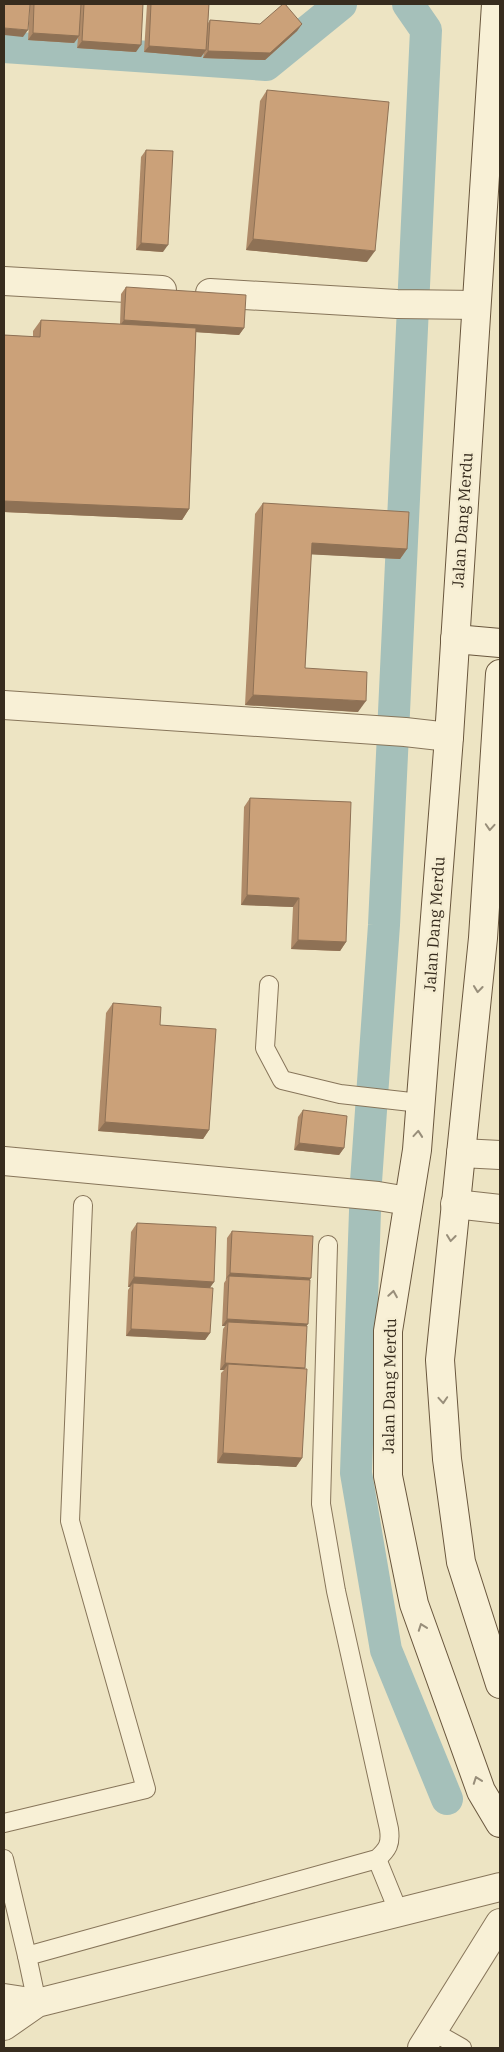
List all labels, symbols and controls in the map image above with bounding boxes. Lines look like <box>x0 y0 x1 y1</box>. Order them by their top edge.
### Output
street label: Jalan Dang Merdu <box>447 452 477 588</box>
one-way arrow <box>485 824 496 832</box>
street label: Jalan Dang Merdu <box>419 856 449 992</box>
one-way arrow <box>473 986 484 994</box>
one-way arrow <box>412 1129 423 1137</box>
one-way arrow <box>446 1234 457 1242</box>
one-way arrow <box>388 1290 398 1299</box>
street label: Jalan Dang Merdu <box>378 1318 400 1454</box>
one-way arrow <box>437 1396 448 1404</box>
one-way arrow <box>418 1624 428 1632</box>
one-way arrow <box>473 1776 483 1785</box>

